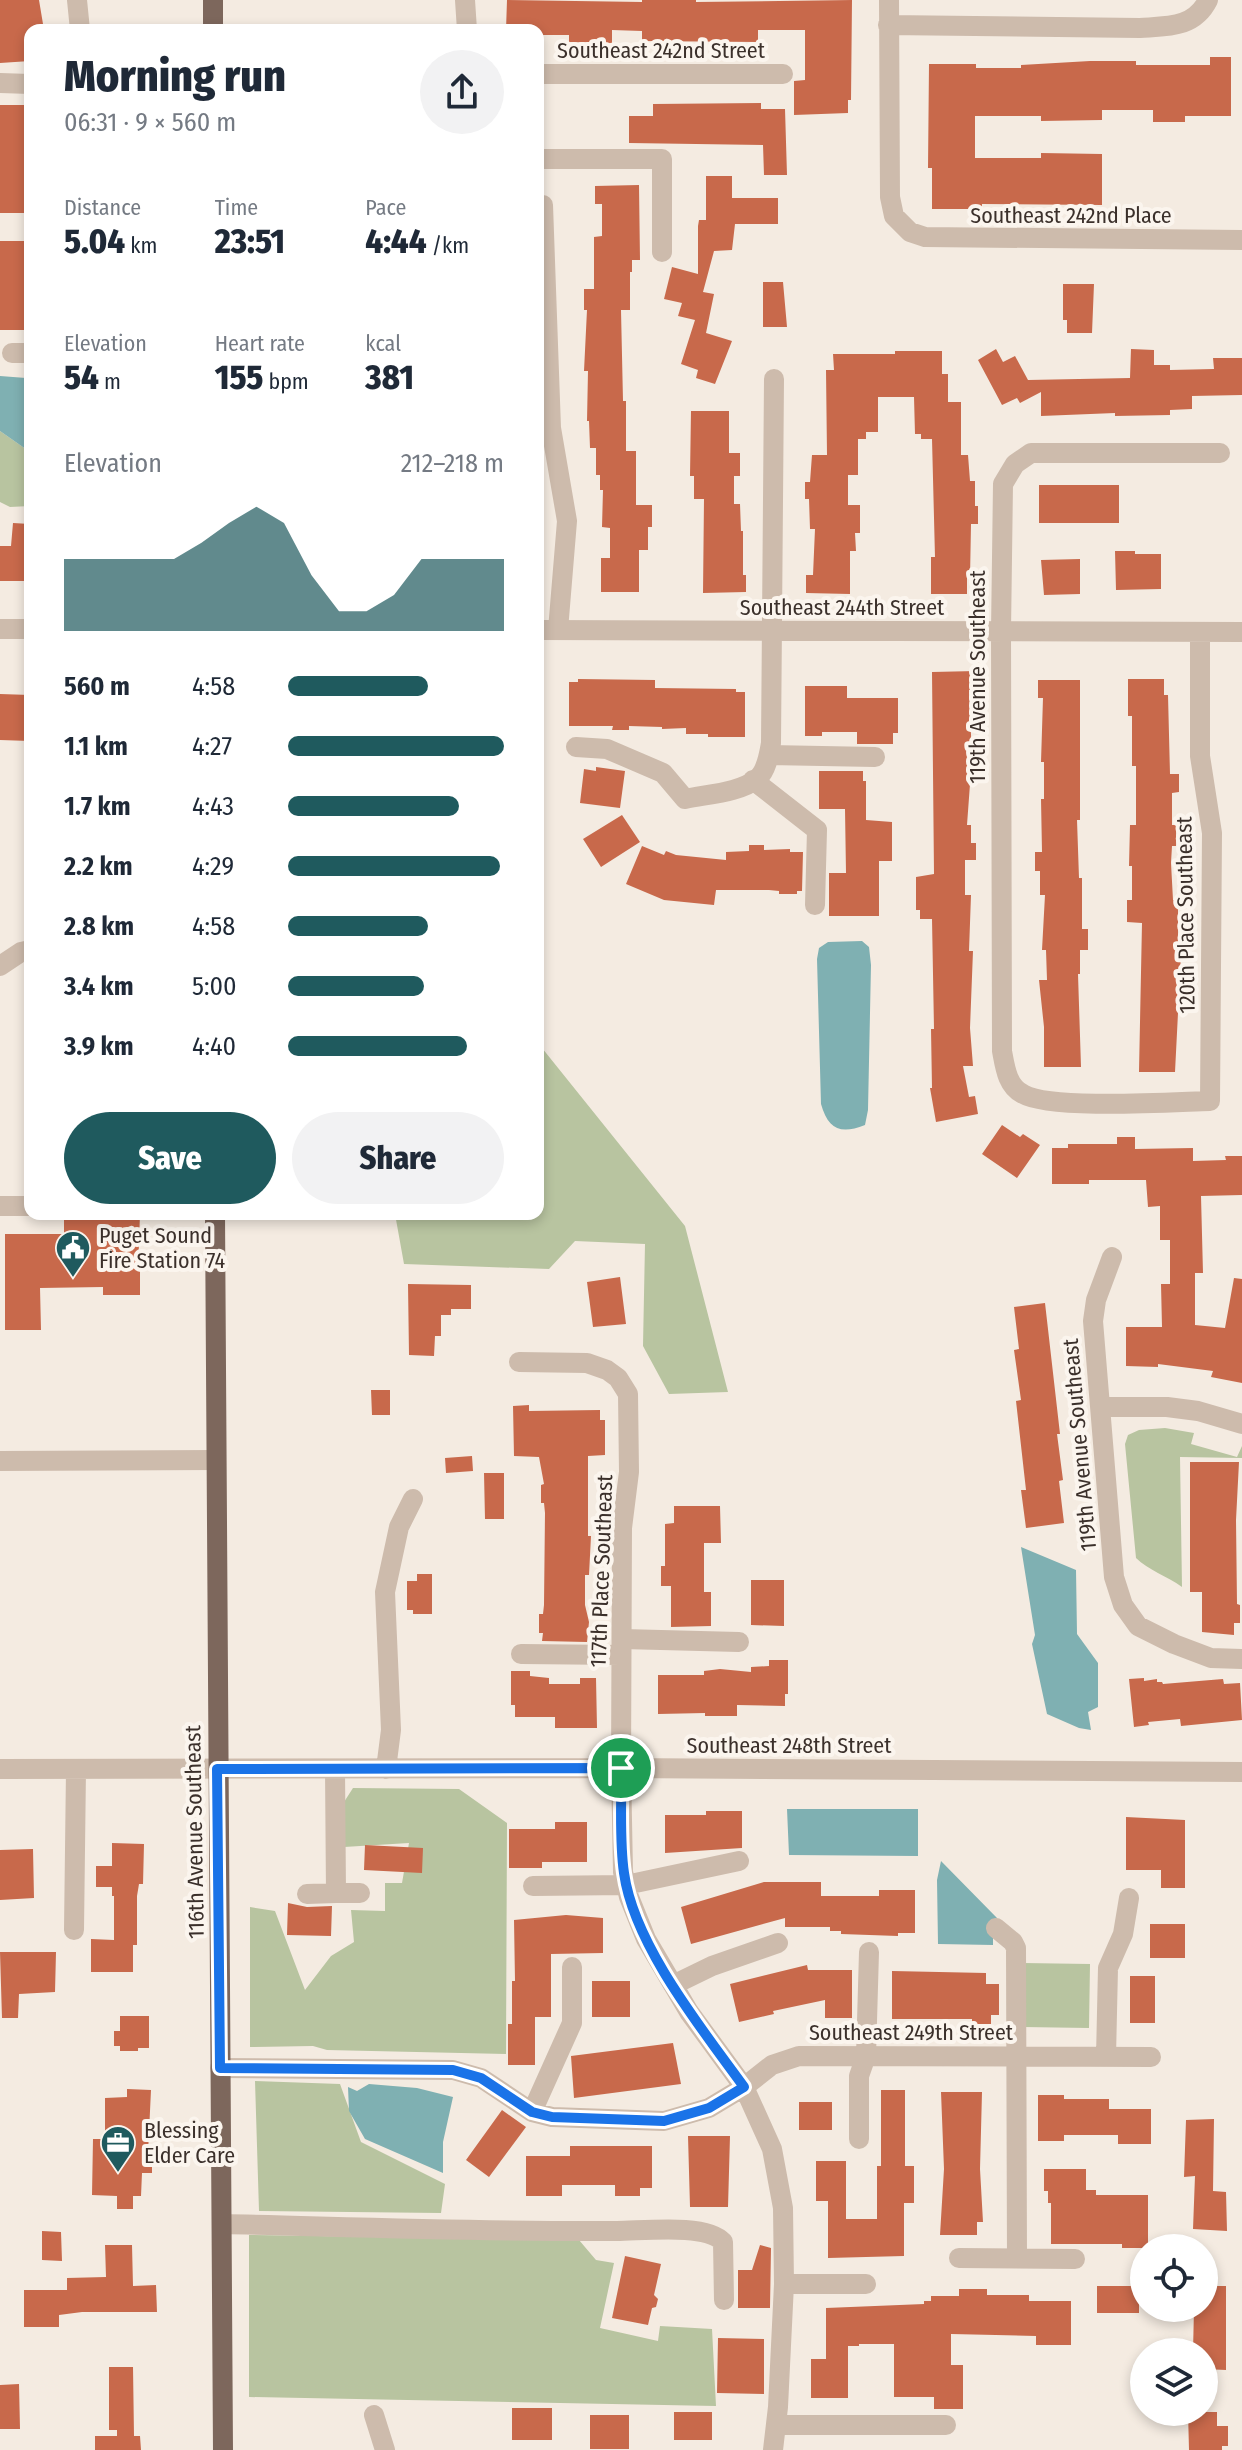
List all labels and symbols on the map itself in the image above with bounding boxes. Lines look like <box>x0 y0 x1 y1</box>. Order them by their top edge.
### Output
street label: Southeast 242nd Street <box>557 37 766 64</box>
street label: Southeast 242nd Place <box>970 202 1172 229</box>
street label: 119th Avenue Southeast <box>964 569 991 784</box>
street label: Southeast 244th Street <box>740 594 945 621</box>
street label: 120th Place Southeast <box>1170 815 1201 1014</box>
place label: Puget Sound Fire Station 74 <box>99 1222 226 1274</box>
public building icon: Puget Sound Fire Station 74 <box>54 1229 92 1279</box>
street label: 119th Avenue Southeast <box>1057 1337 1102 1552</box>
street label: 117th Place Southeast <box>585 1473 618 1668</box>
street label: 116th Avenue Southeast <box>179 1724 210 1939</box>
street label: Southeast 248th Street <box>687 1732 892 1759</box>
pin <box>587 1734 655 1802</box>
street label: Southeast 249th Street <box>809 2019 1014 2046</box>
place label: Blessing Elder Care <box>144 2117 235 2169</box>
office icon: Blessing Elder Care <box>99 2124 137 2174</box>

